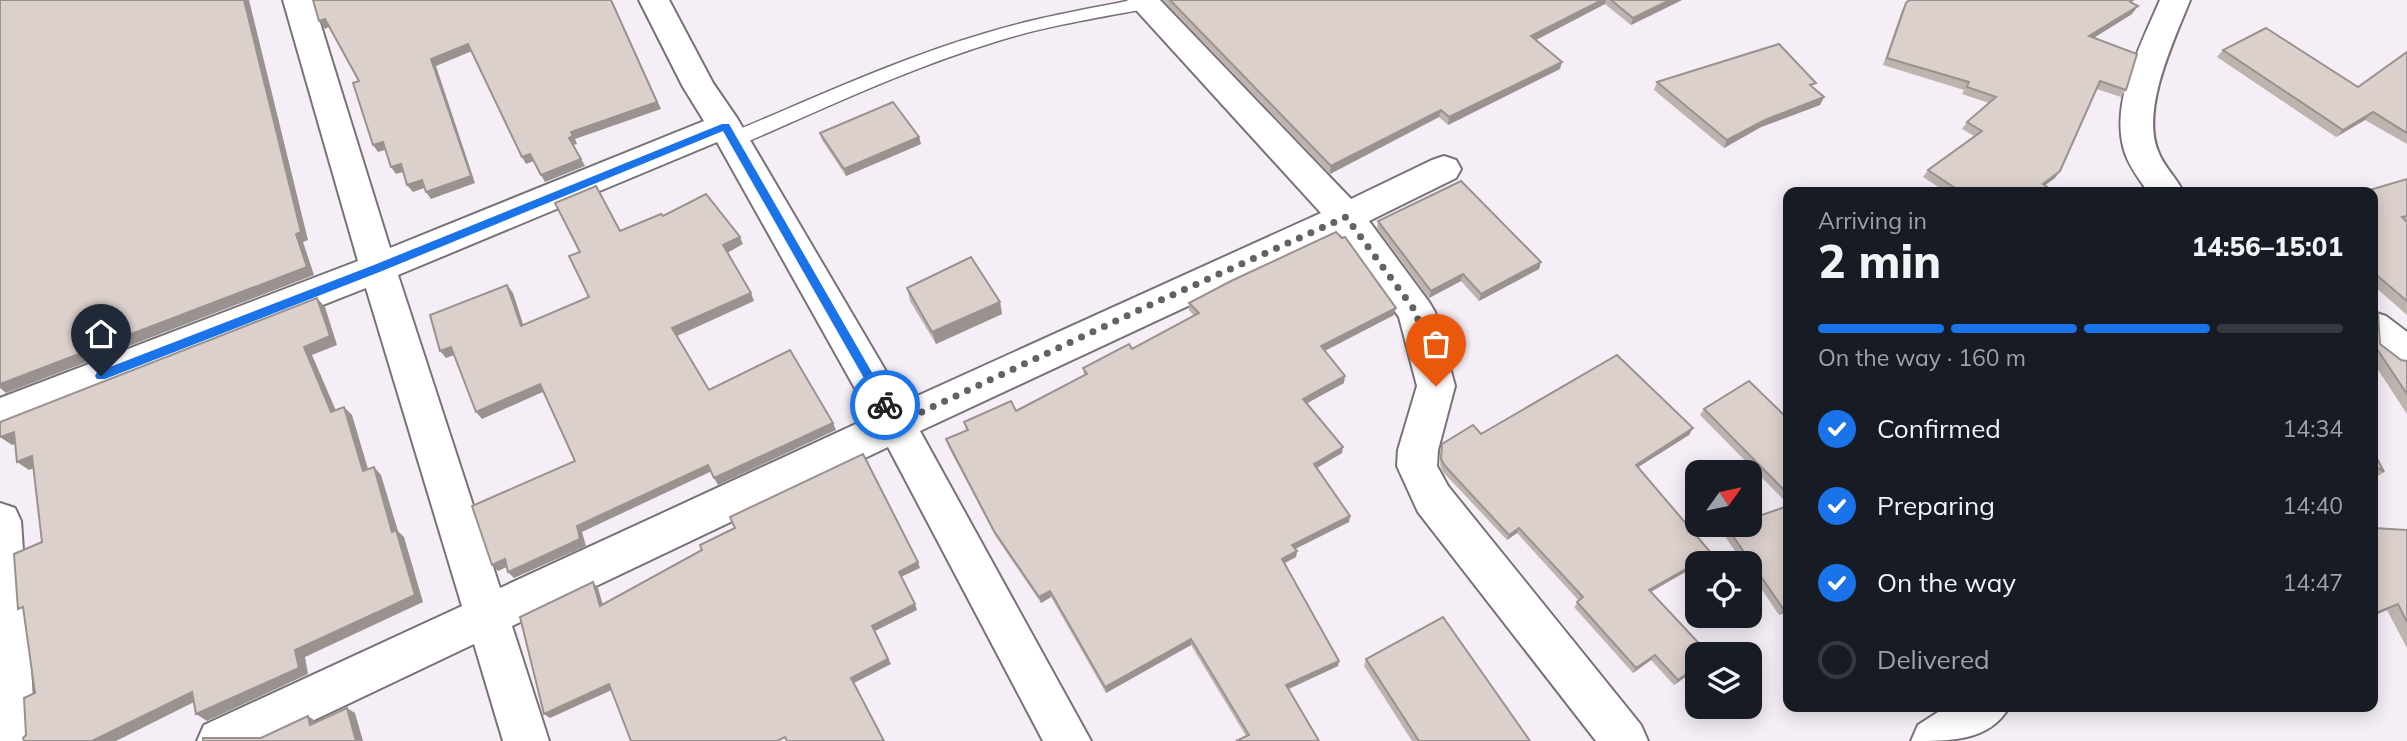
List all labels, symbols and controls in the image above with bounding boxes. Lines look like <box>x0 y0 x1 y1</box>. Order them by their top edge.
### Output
text: Arriving in <box>1818 206 1927 235</box>
text: 14:56–15:01 <box>2192 230 2343 263</box>
text: 2 min <box>1818 232 1941 290</box>
pin <box>71 304 131 376</box>
pin <box>1406 314 1466 386</box>
icon: home <box>82 315 120 353</box>
icon: bag <box>1417 325 1455 363</box>
text: On the way · 160 m <box>1818 343 2026 372</box>
courier <box>850 370 920 440</box>
icon: bike <box>866 386 904 424</box>
icon: check <box>1818 410 1856 448</box>
text: Confirmed <box>1877 412 2001 445</box>
text: 14:34 <box>2283 414 2343 443</box>
north arrow <box>1685 460 1762 537</box>
map controls <box>1685 460 1762 719</box>
icon: check <box>1818 487 1856 525</box>
text: Preparing <box>1877 489 1995 522</box>
text: 14:40 <box>2283 491 2343 520</box>
button: locate <box>1685 551 1762 628</box>
icon: check <box>1818 564 1856 602</box>
text: On the way <box>1877 566 2016 599</box>
text: 14:47 <box>2283 568 2343 597</box>
button: layers <box>1685 642 1762 719</box>
text: Delivered <box>1877 643 1990 676</box>

